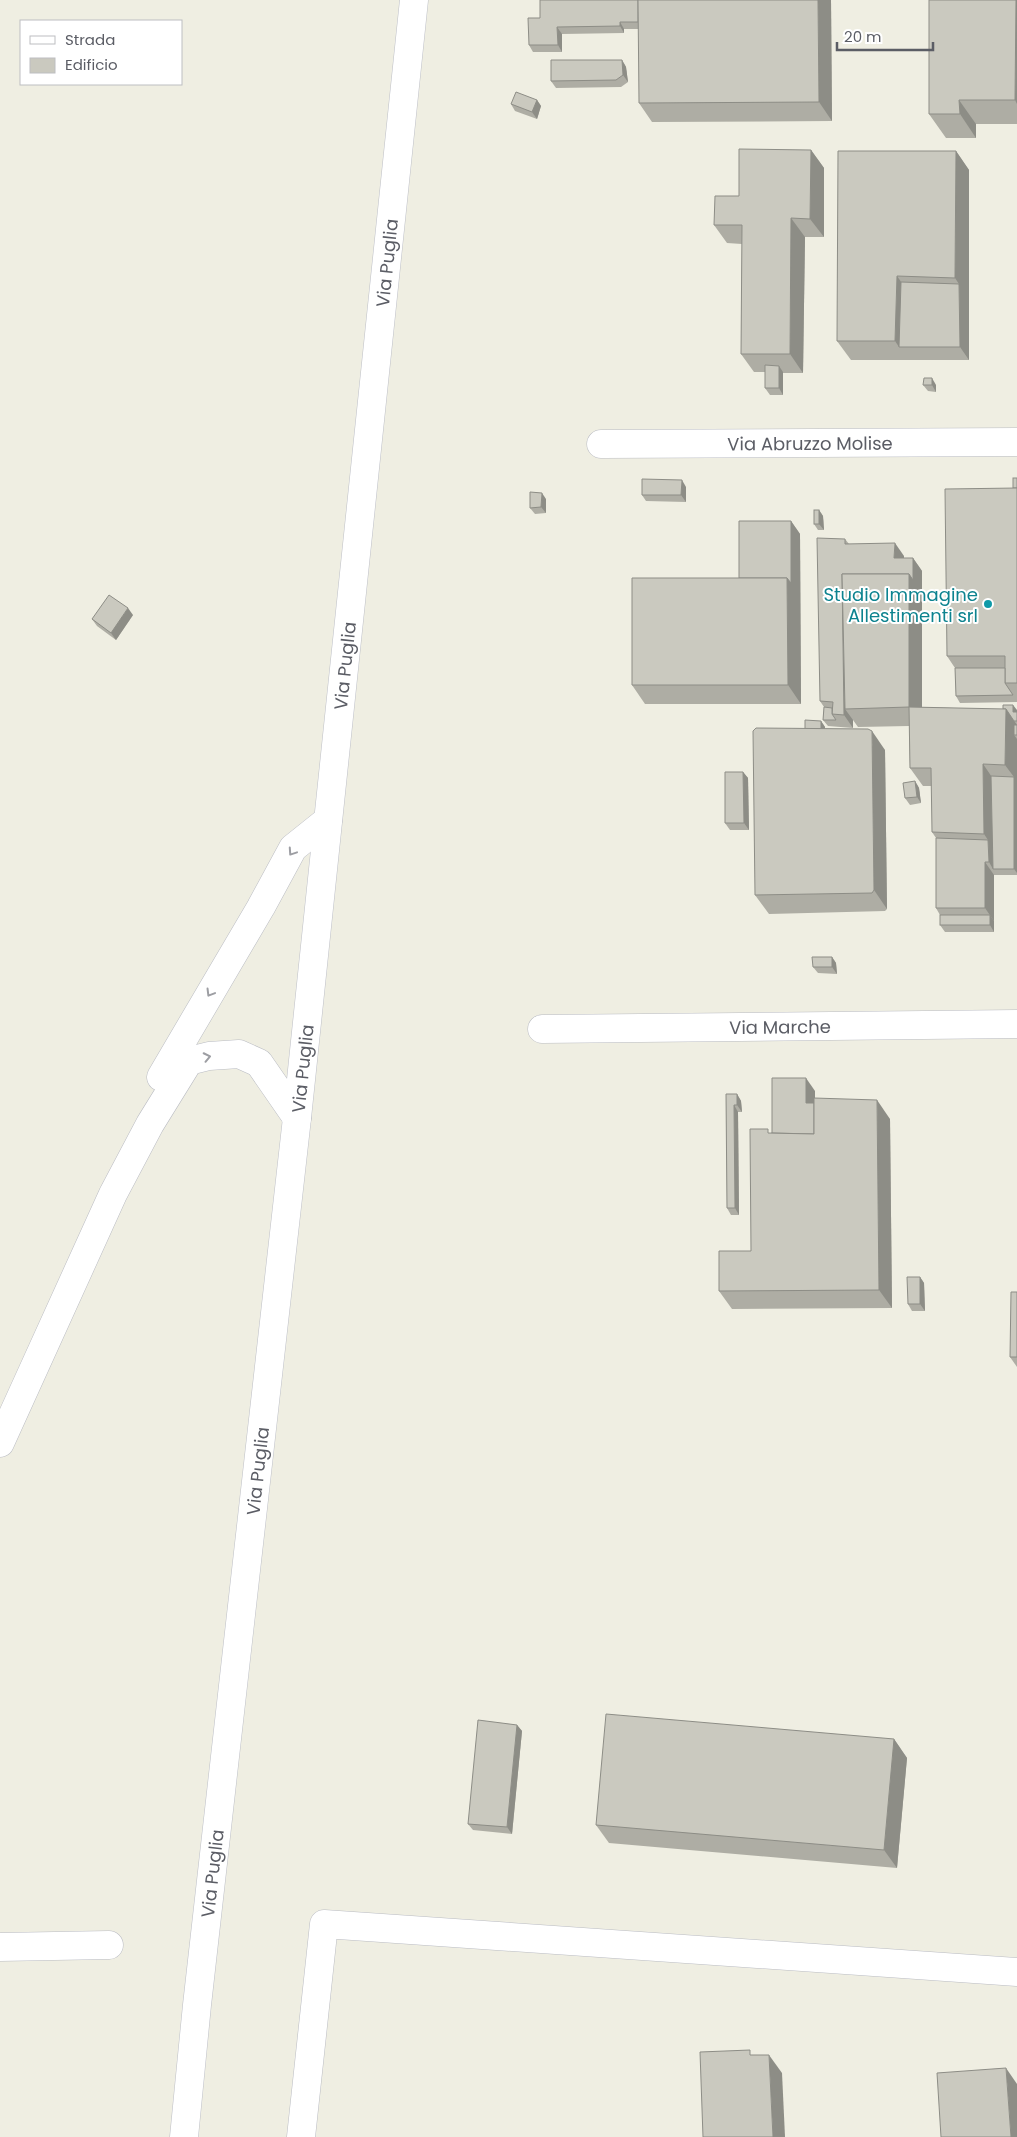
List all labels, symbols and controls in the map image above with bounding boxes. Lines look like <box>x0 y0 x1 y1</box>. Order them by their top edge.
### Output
legend <box>20 20 182 85</box>
scale bar <box>837 20 933 52</box>
text: 20 m <box>844 26 882 47</box>
text: Strada <box>65 29 115 50</box>
text: Edificio <box>65 54 118 75</box>
street label: Via Puglia <box>369 217 404 308</box>
street label: Via Abruzzo Molise <box>727 430 893 456</box>
place label: Studio Immagine Allestimenti srl <box>823 582 978 628</box>
marker: Studio Immagine Allestimenti srl <box>982 598 994 610</box>
street label: Via Puglia <box>327 620 361 711</box>
one-way arrow <box>288 847 298 856</box>
one-way arrow <box>207 987 217 996</box>
street label: Via Marche <box>729 1013 831 1040</box>
street label: Via Puglia <box>285 1023 319 1114</box>
one-way arrow <box>202 1052 211 1063</box>
street label: Via Puglia <box>240 1426 275 1517</box>
street label: Via Puglia <box>194 1828 229 1919</box>

